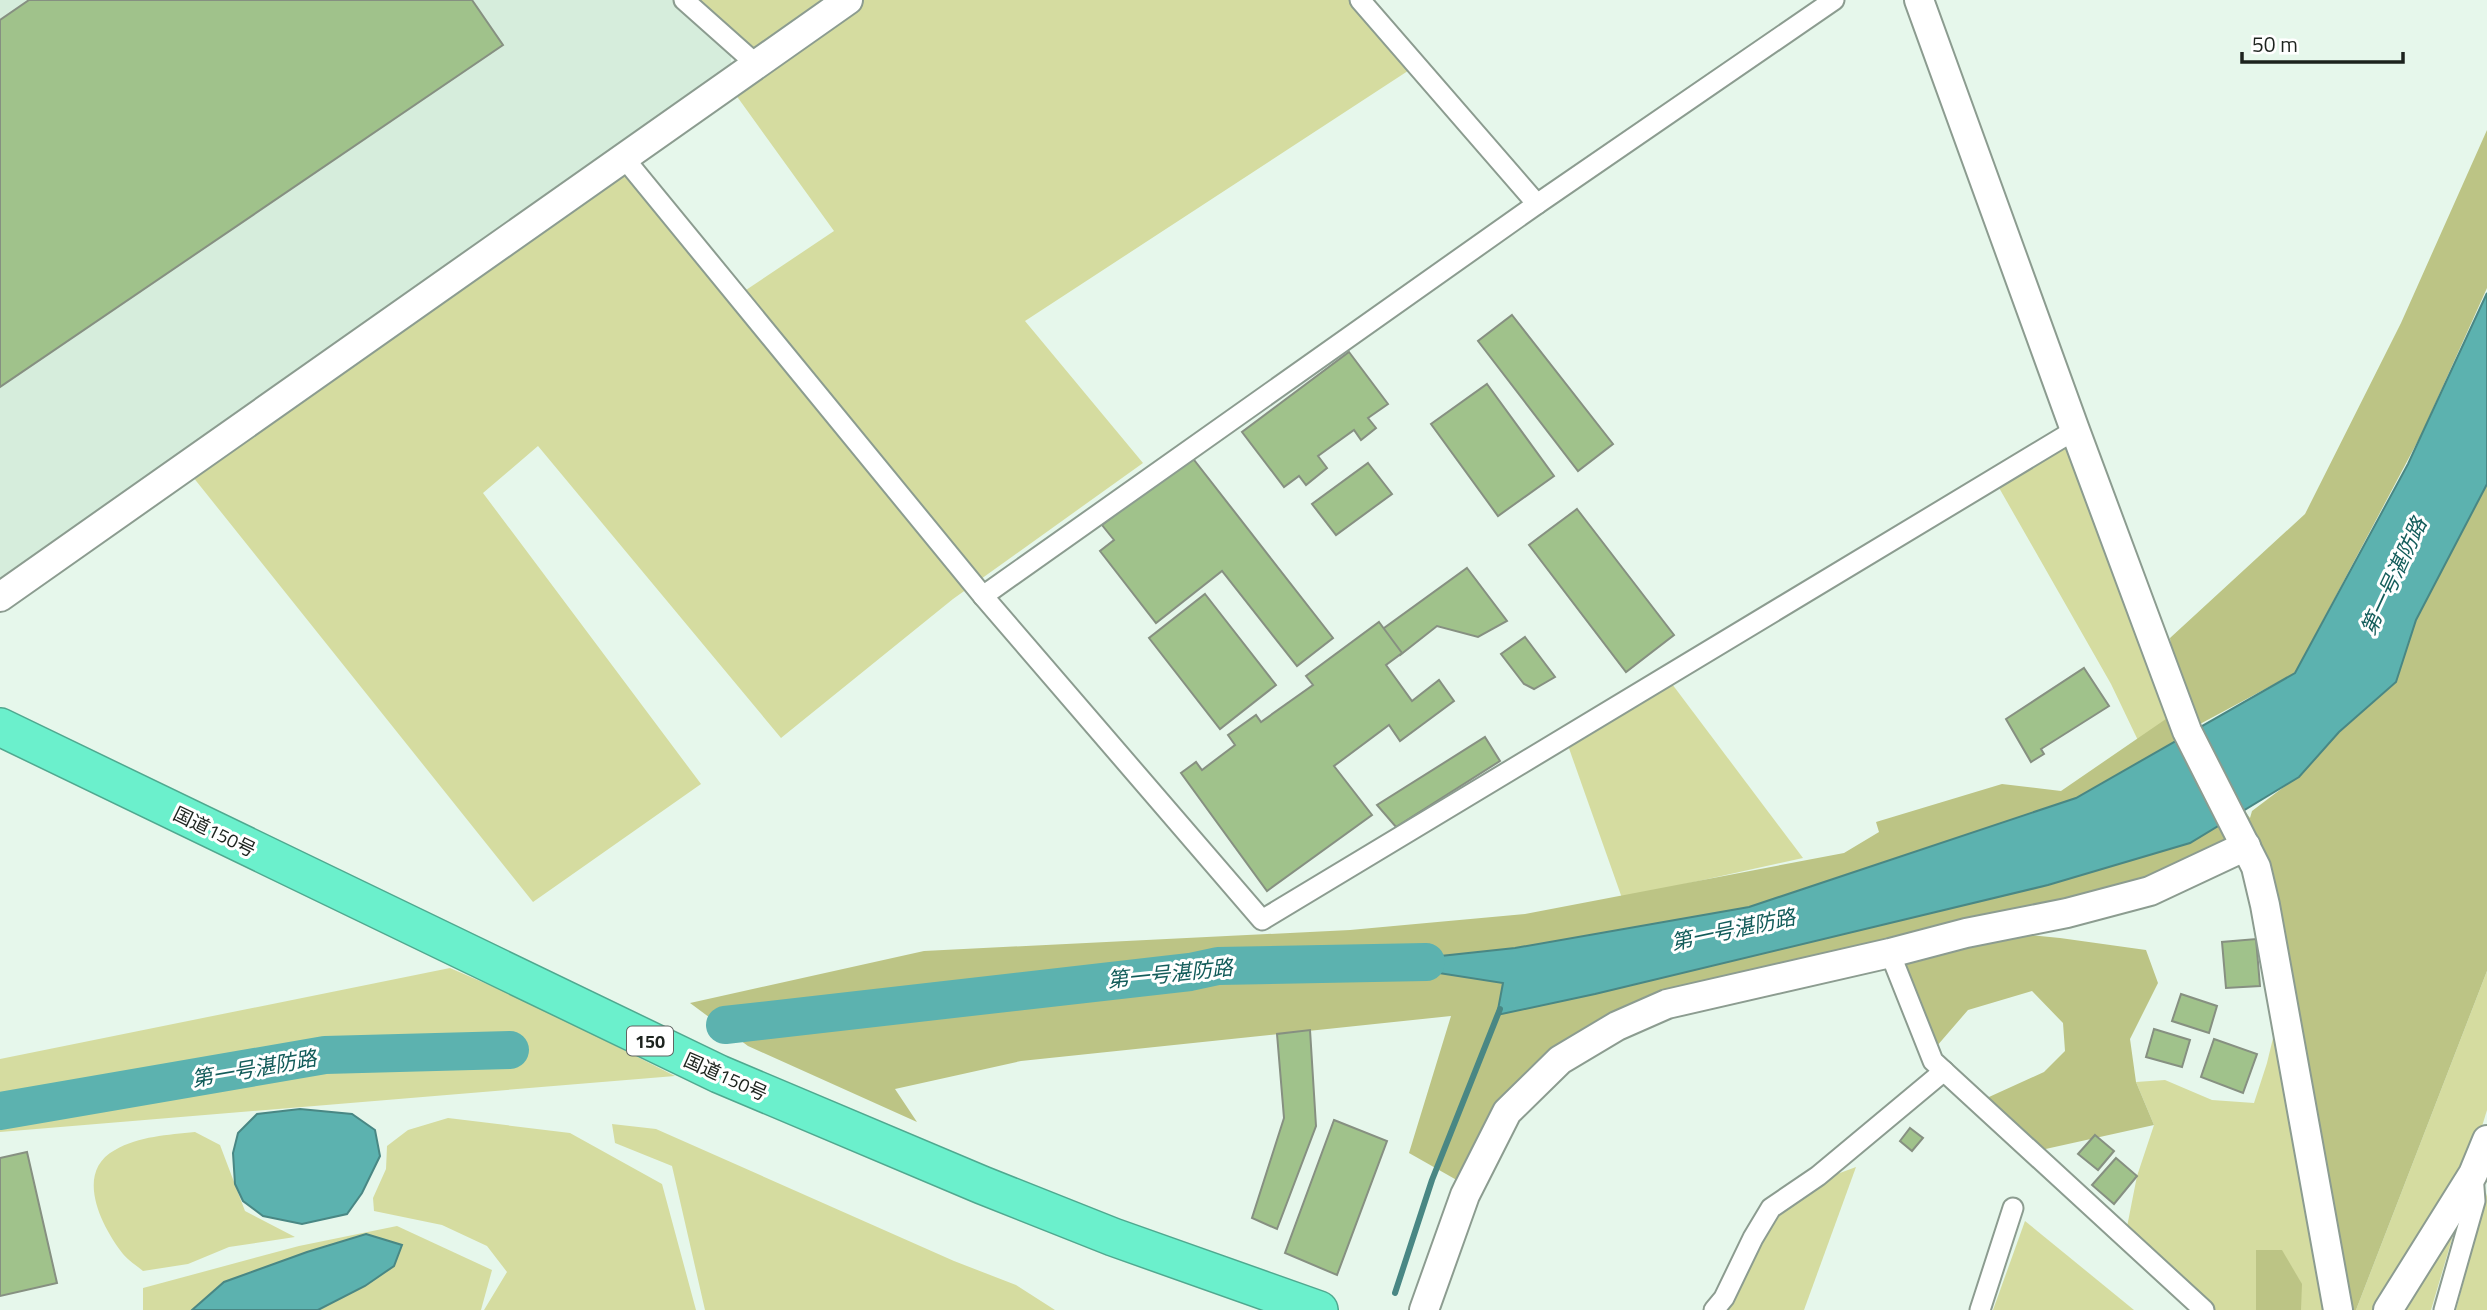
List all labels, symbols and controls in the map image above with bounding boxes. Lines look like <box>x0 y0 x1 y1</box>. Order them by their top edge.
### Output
scale bar <box>2242 21 2403 65</box>
text: 50 m <box>2252 28 2298 60</box>
water label: 第一号湛防路 <box>2352 510 2435 640</box>
street label: 国道150号 <box>169 798 261 864</box>
water label: 第一号湛防路 <box>1668 900 1800 958</box>
water label: 第一号湛防路 <box>1106 950 1236 995</box>
road number: 150 <box>627 1026 673 1056</box>
water label: 第一号湛防路 <box>189 1041 321 1095</box>
street label: 国道150号 <box>679 1045 773 1107</box>

